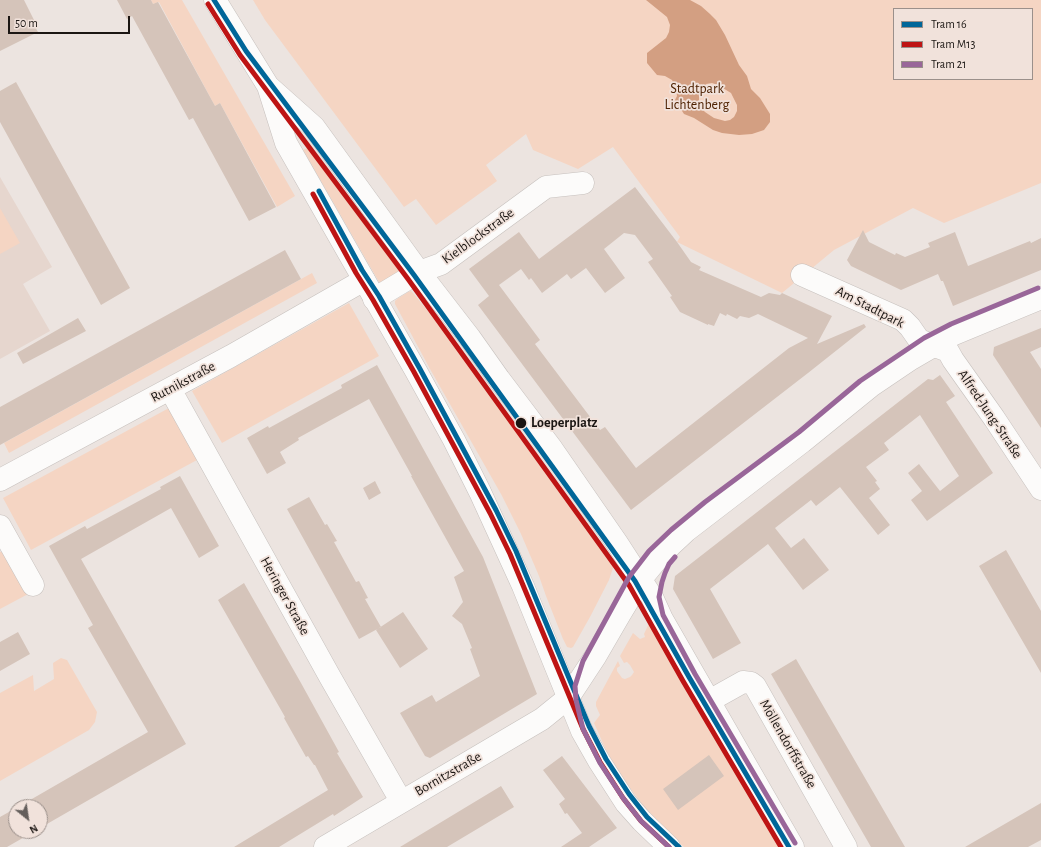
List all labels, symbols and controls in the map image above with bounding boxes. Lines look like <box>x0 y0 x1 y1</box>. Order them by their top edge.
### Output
scale bar <box>10 8 132 34</box>
legend <box>893 8 1033 80</box>
text: 50 m <box>15 17 38 29</box>
text: Tram 16 <box>931 18 967 30</box>
text: Tram M13 <box>931 38 975 50</box>
text: Tram 21 <box>931 58 966 70</box>
park label: Stadtpark Lichtenberg <box>665 81 729 114</box>
street label: Kielblockstraße <box>439 204 517 268</box>
street label: Am Stadtpark <box>833 282 907 332</box>
street label: Rutnikstraße <box>148 358 218 406</box>
street label: Alfred-Jung-Straße <box>954 366 1026 462</box>
place label: Loeperplatz <box>531 415 597 431</box>
marker: Loeperplatz <box>514 416 528 430</box>
street label: Heringer Straße <box>257 554 313 638</box>
street label: Möllendorffstraße <box>756 697 820 791</box>
street label: Bornitzstraße <box>412 748 484 800</box>
north arrow <box>8 799 48 839</box>
text: N <box>28 822 40 836</box>

